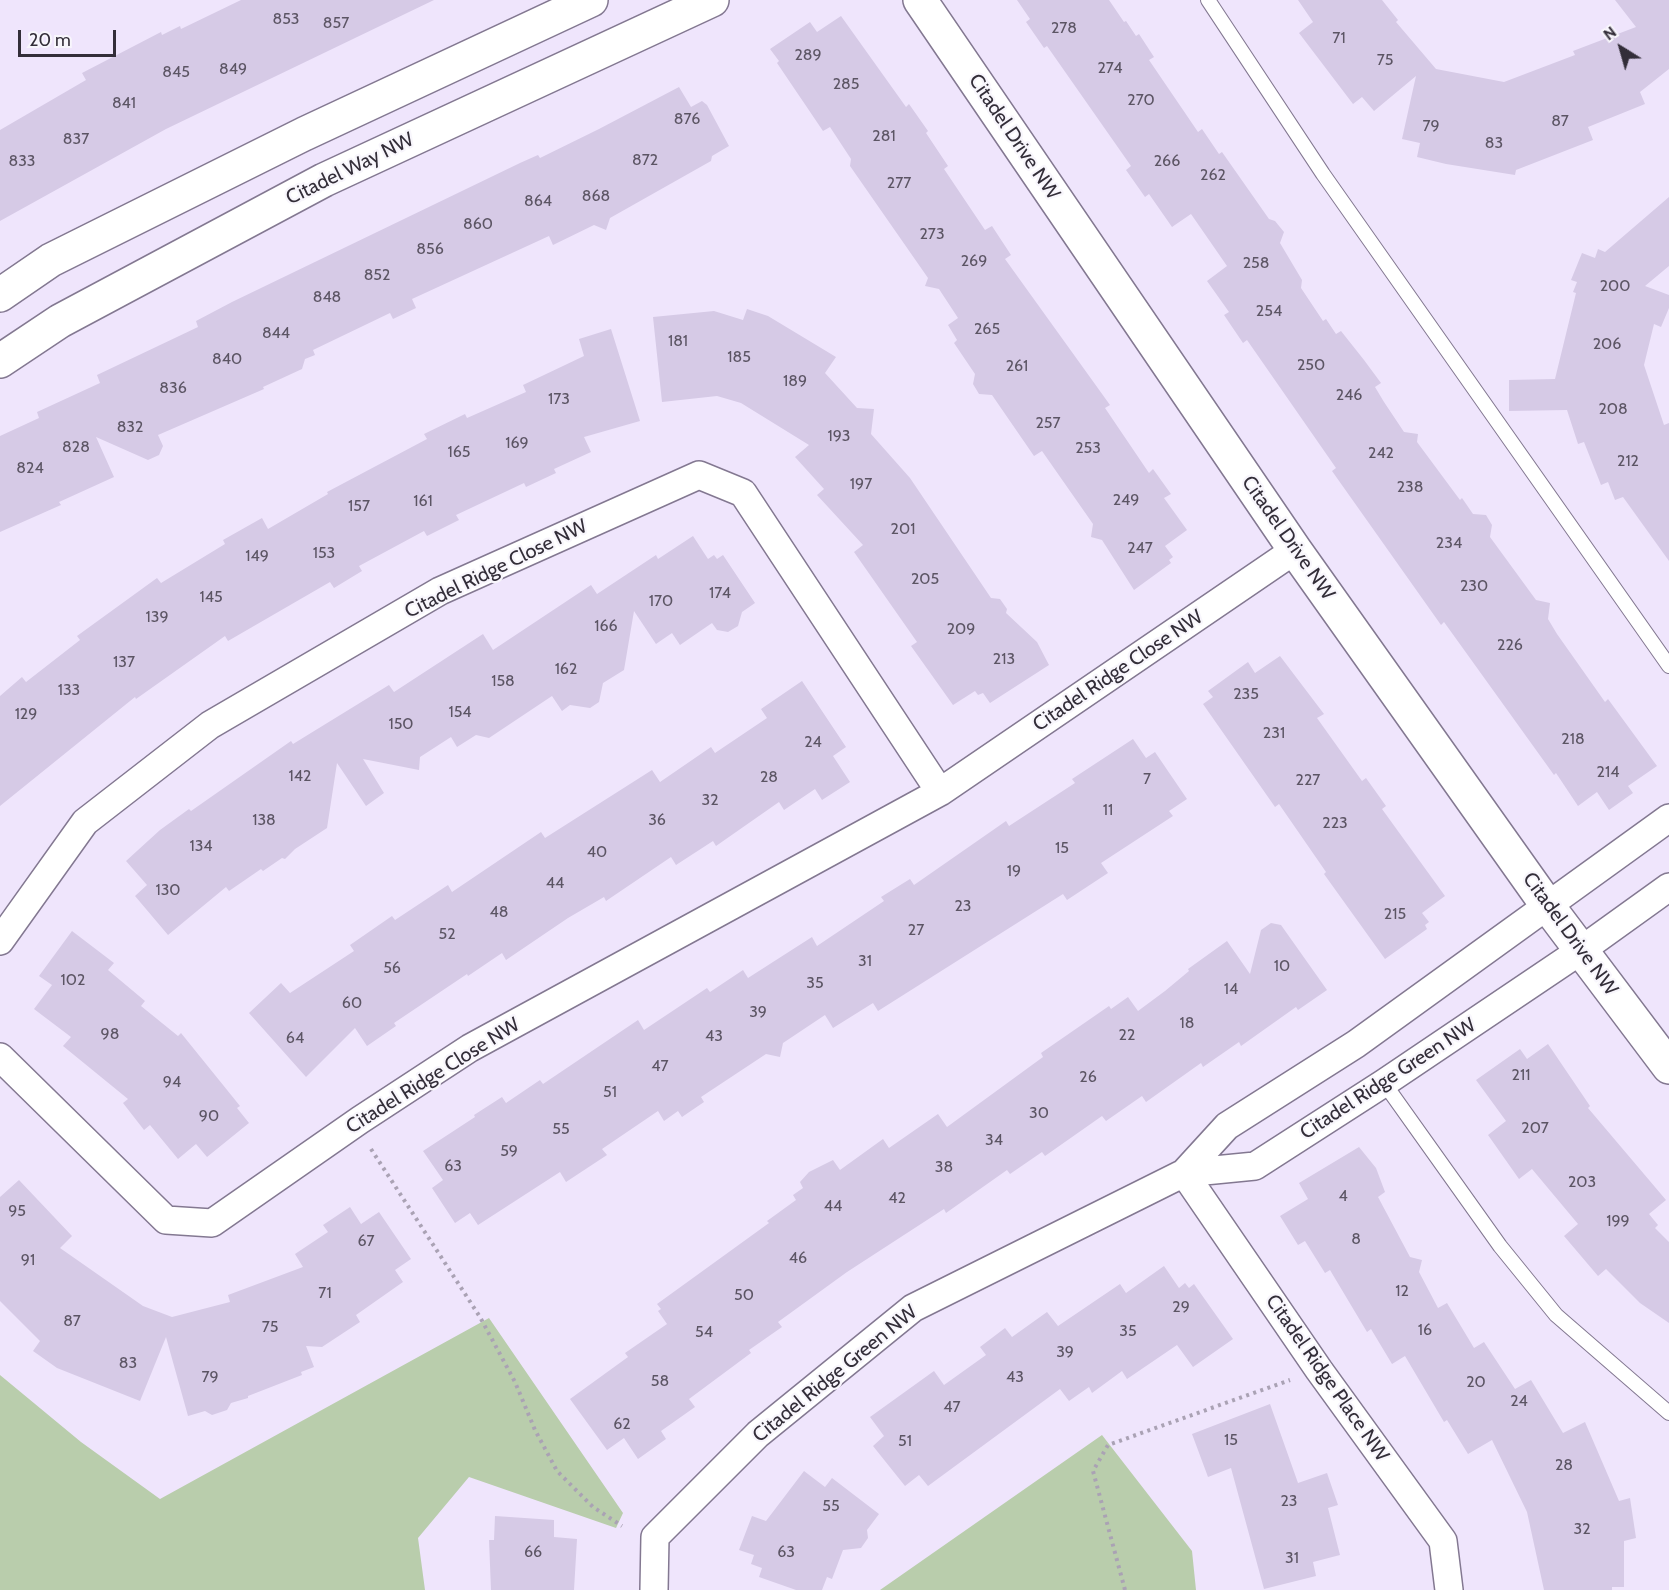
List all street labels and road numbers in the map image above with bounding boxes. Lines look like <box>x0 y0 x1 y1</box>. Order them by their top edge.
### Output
street label: Citadel Drive NW <box>963 70 1065 204</box>
street label: Citadel Way NW <box>282 128 418 210</box>
street label: Citadel Drive NW <box>1236 471 1340 605</box>
street label: Citadel Ridge Close NW <box>401 514 591 624</box>
street label: Citadel Ridge Close NW <box>1028 605 1208 737</box>
street label: Citadel Drive NW <box>1517 868 1623 1000</box>
street label: Citadel Ridge Close NW <box>342 1013 524 1139</box>
street label: Citadel Ridge Green NW <box>1296 1013 1480 1145</box>
street label: Citadel Ridge Place NW <box>1260 1290 1394 1466</box>
street label: Citadel Ridge Green NW <box>748 1300 922 1448</box>

